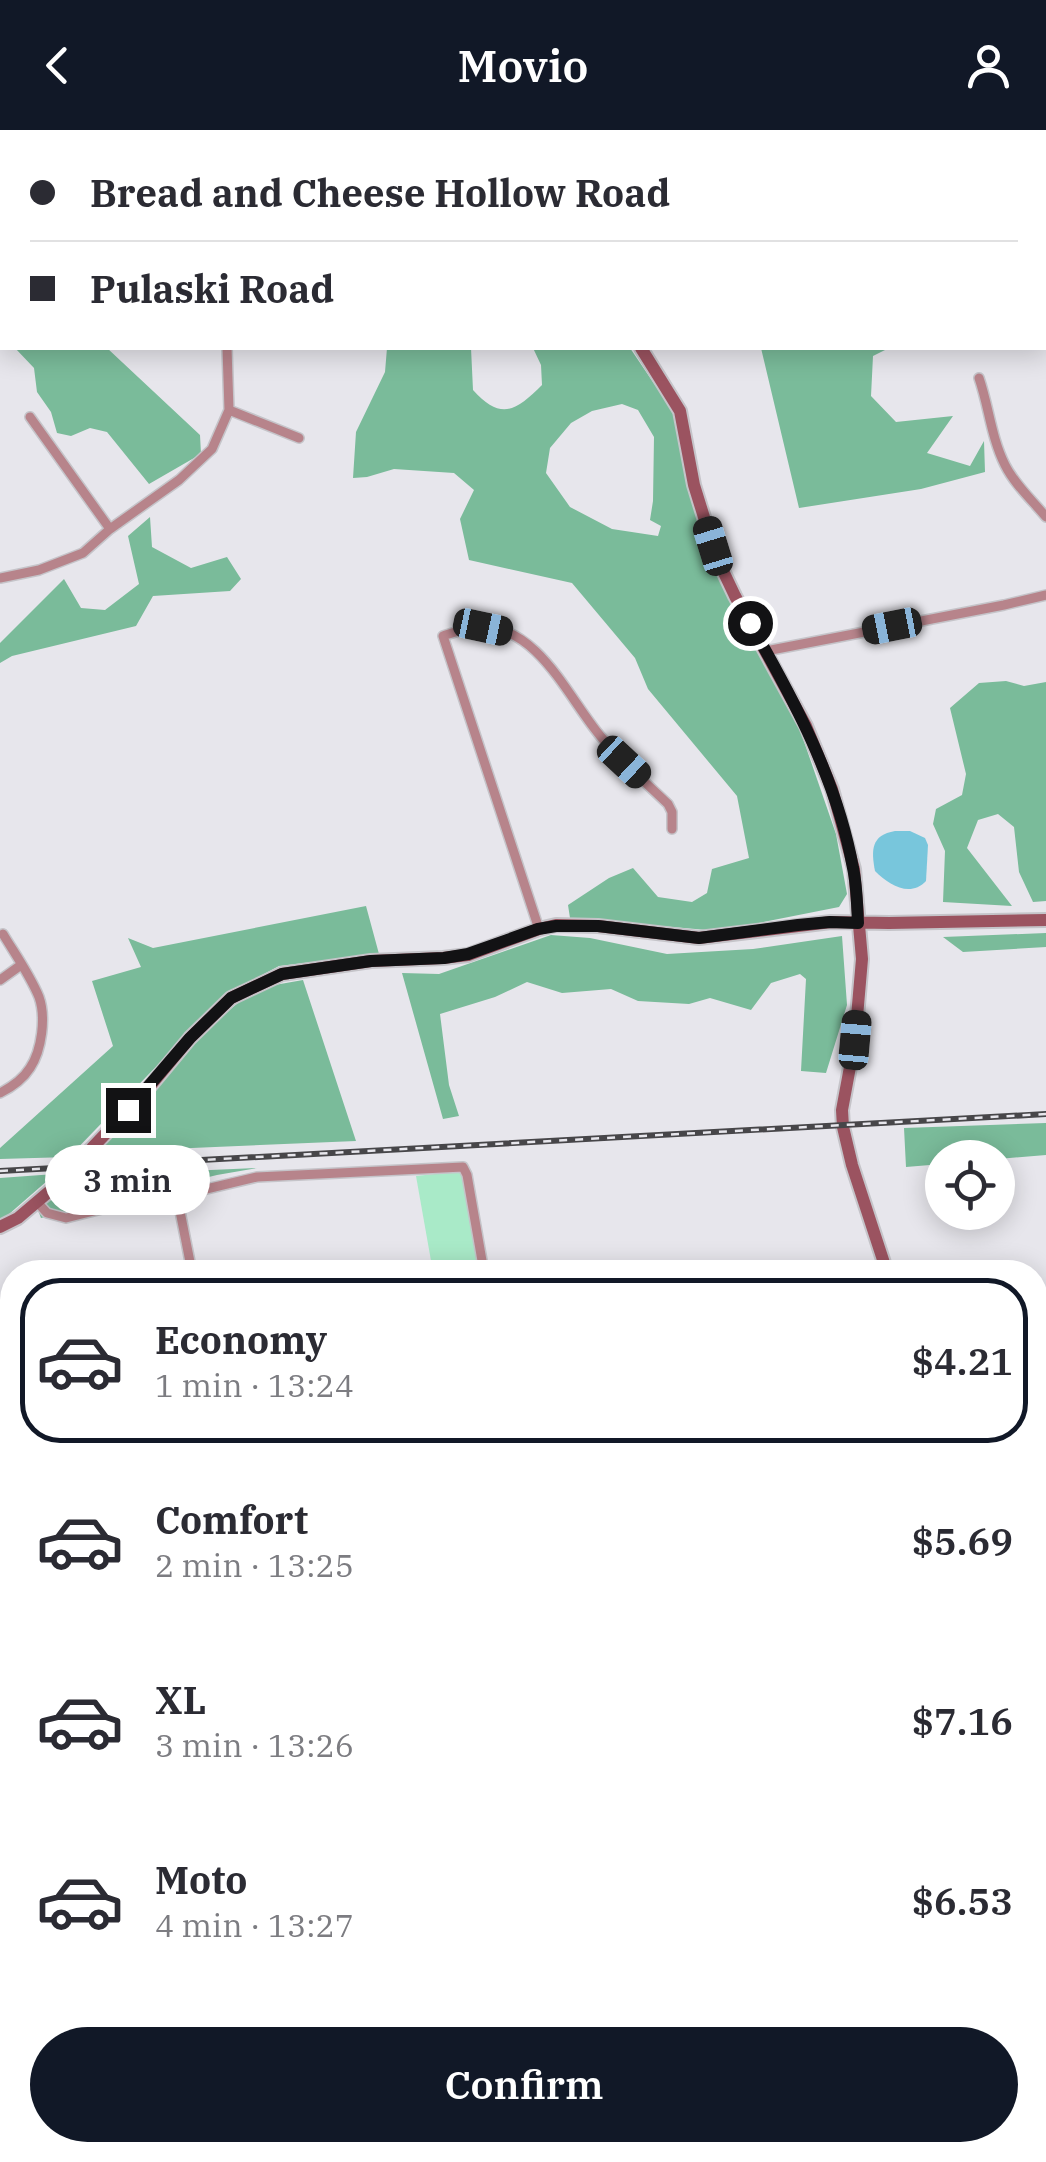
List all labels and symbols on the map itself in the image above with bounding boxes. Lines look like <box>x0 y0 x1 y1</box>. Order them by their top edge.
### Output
car <box>690 513 736 579</box>
route start <box>728 601 773 646</box>
car <box>451 606 515 648</box>
car <box>860 606 924 646</box>
car <box>592 731 656 793</box>
car <box>837 1009 873 1071</box>
route end <box>106 1088 151 1133</box>
callout: 3 min <box>46 1145 210 1215</box>

